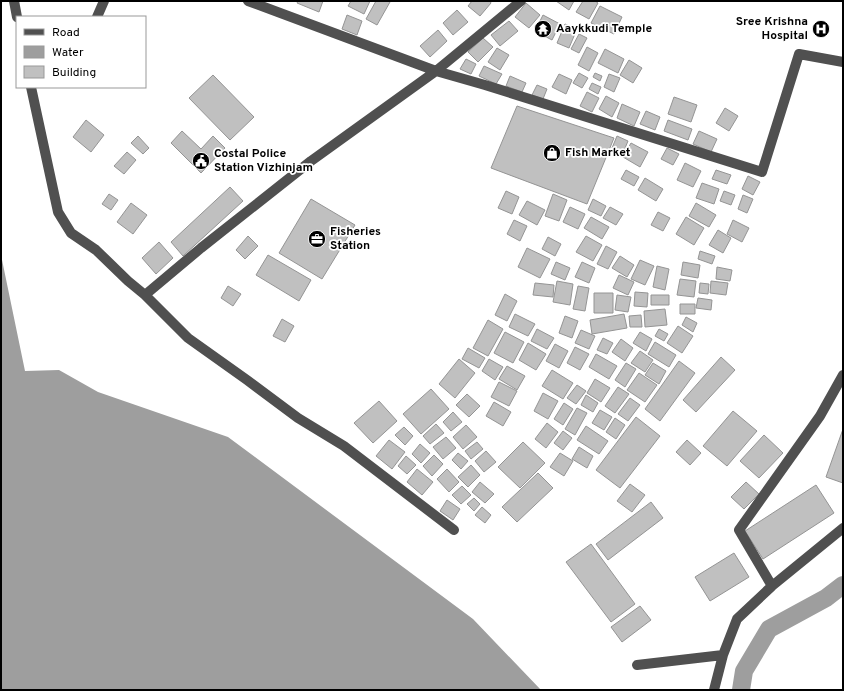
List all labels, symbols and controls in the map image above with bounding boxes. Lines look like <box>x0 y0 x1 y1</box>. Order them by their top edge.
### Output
place label: Sree Krishna Hospital <box>736 14 808 44</box>
legend <box>16 16 146 88</box>
temple icon: Aaykkudi Temple <box>533 19 553 39</box>
hospital icon: Sree Krishna Hospital <box>811 19 831 39</box>
place label: Aaykkudi Temple <box>556 21 653 37</box>
text: Road <box>52 25 80 41</box>
text: Water <box>52 45 84 61</box>
text: Building <box>52 65 96 81</box>
shop icon: Fish Market <box>542 143 562 163</box>
place label: Fish Market <box>565 145 631 161</box>
place label: Costal Police Station Vizhinjam <box>214 146 313 176</box>
public building icon: Costal Police Station Vizhinjam <box>191 151 211 171</box>
place label: Fisheries Station <box>330 224 381 254</box>
office icon: Fisheries Station <box>307 229 327 249</box>

